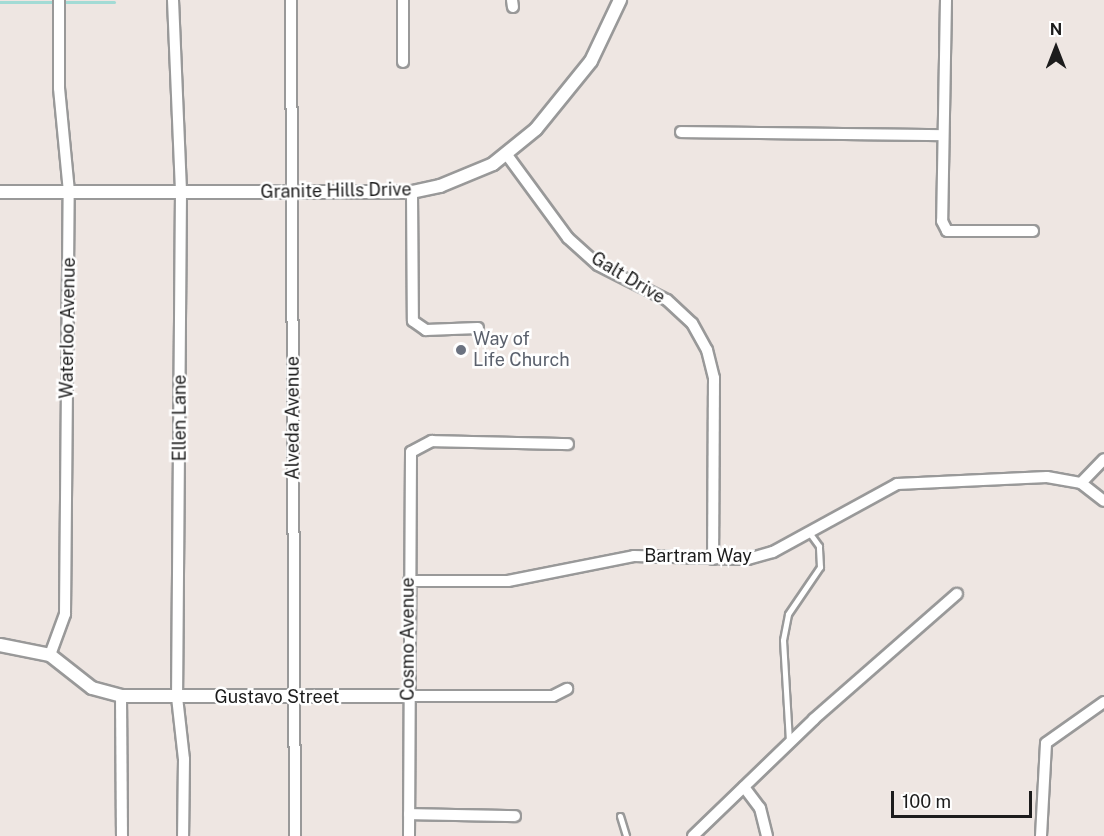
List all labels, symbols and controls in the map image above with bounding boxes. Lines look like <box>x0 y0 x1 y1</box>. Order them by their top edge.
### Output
north arrow <box>1026 18 1086 78</box>
text: N <box>1050 20 1062 39</box>
street label: Granite Hills Drive <box>260 179 412 203</box>
street label: Galt Drive <box>587 248 669 308</box>
street label: Waterloo Avenue <box>56 257 80 399</box>
place label: Way of Life Church <box>473 329 570 372</box>
marker: Way of Life Church <box>454 343 468 357</box>
street label: Alveda Avenue <box>282 356 304 480</box>
street label: Ellen Lane <box>169 375 191 461</box>
street label: Bartram Way <box>644 545 752 567</box>
street label: Cosmo Avenue <box>397 577 419 701</box>
street label: Gustavo Street <box>214 686 340 708</box>
scale bar <box>894 779 1035 817</box>
text: 100 m <box>902 791 951 812</box>

